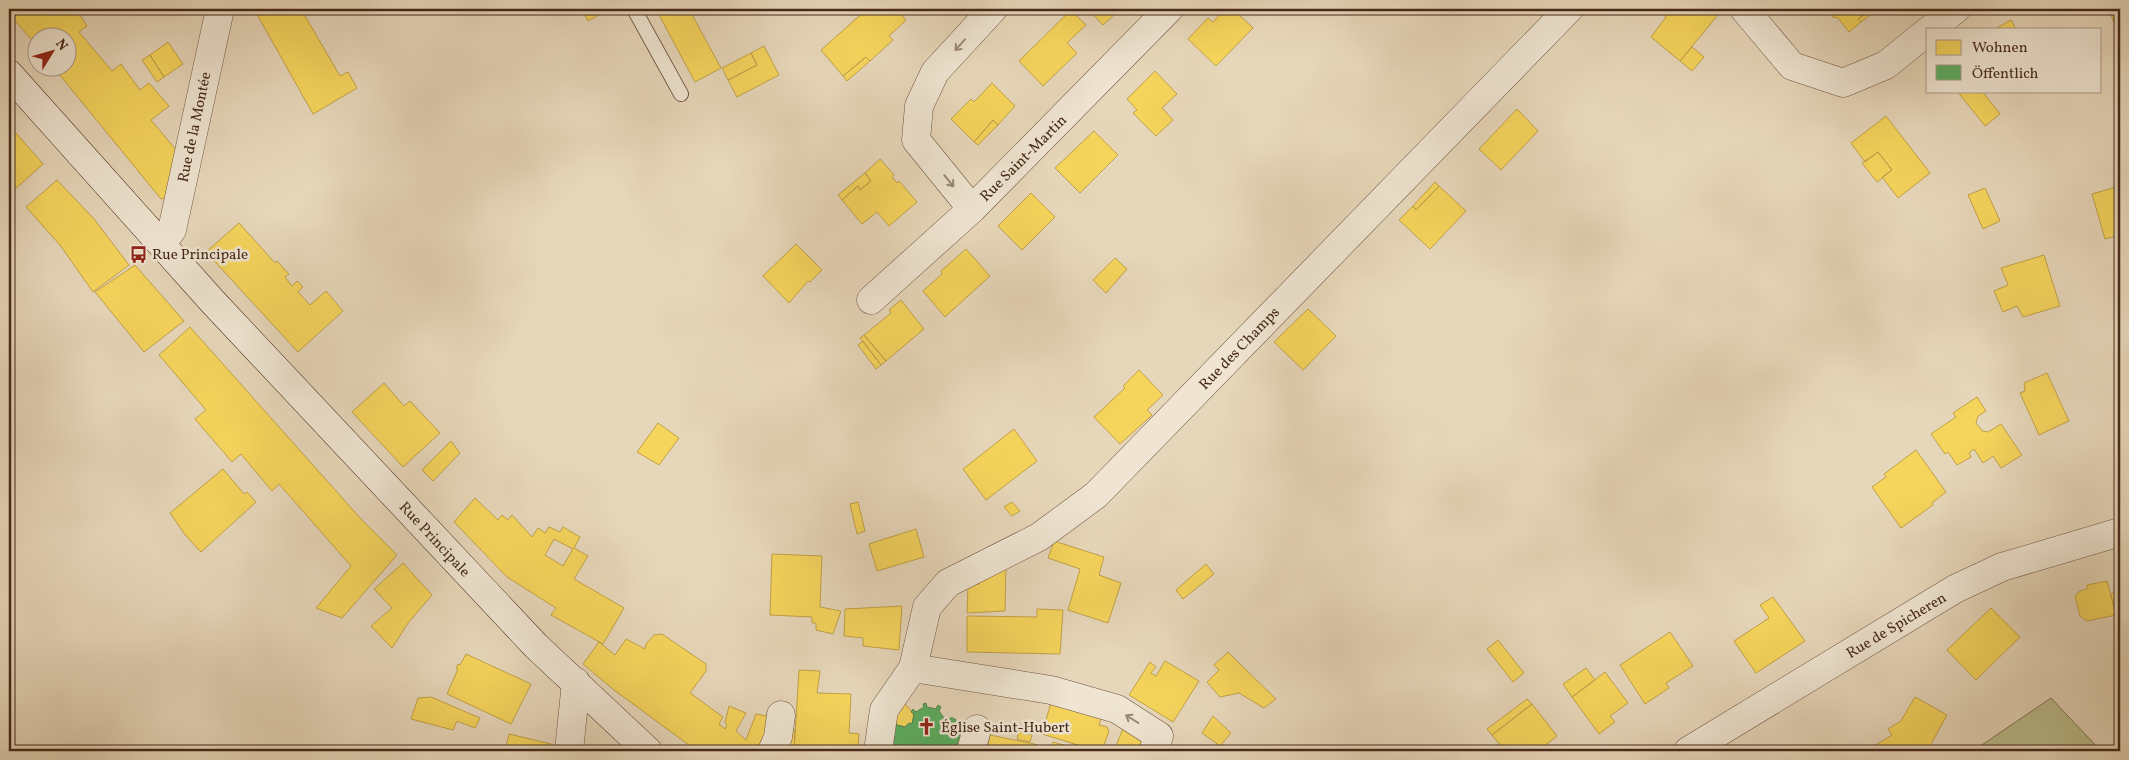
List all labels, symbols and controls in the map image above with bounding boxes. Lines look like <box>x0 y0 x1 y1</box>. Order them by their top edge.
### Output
north arrow <box>28 28 78 78</box>
legend <box>1926 28 2102 92</box>
text: N <box>51 35 72 55</box>
one-way arrow <box>954 38 966 51</box>
text: Wohnen <box>1972 38 2028 59</box>
text: Öffentlich <box>1972 64 2039 85</box>
street label: Rue de la Montée <box>174 70 217 184</box>
street label: Rue Saint-Martin <box>976 111 1072 207</box>
one-way arrow <box>944 175 955 188</box>
bus stop icon: Rue Principale <box>128 244 148 264</box>
place label: Rue Principale <box>152 245 248 266</box>
street label: Rue des Champs <box>1195 303 1285 395</box>
street label: Rue Principale <box>393 498 474 582</box>
street label: Rue de Spicheren <box>1843 588 1951 665</box>
one-way arrow <box>1125 713 1139 724</box>
church icon: Église Saint-Hubert <box>917 717 937 737</box>
place label: Église Saint-Hubert <box>941 718 1070 739</box>

